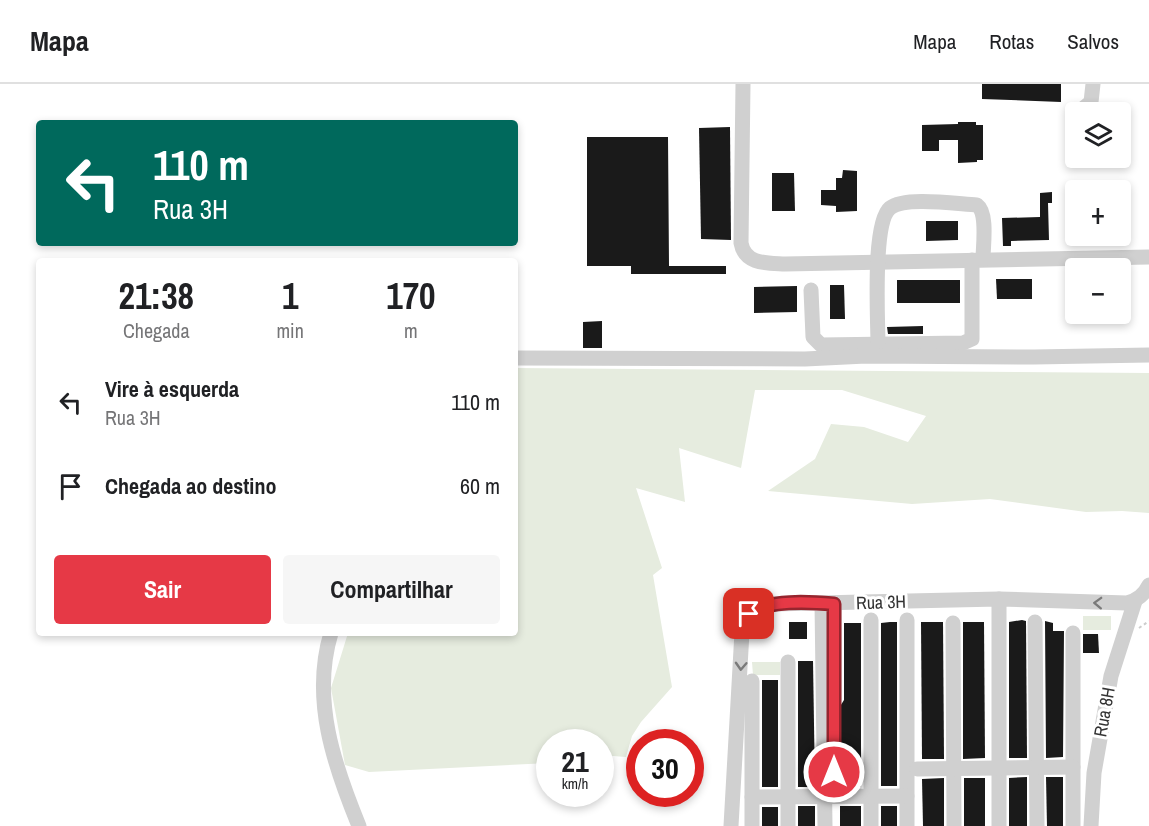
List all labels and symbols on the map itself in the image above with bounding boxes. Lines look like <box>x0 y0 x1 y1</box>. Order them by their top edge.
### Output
pin <box>723 588 774 639</box>
street label: Rua 3H <box>856 589 906 615</box>
one-way arrow <box>1094 597 1103 609</box>
one-way arrow <box>734 661 747 670</box>
street label: Rua 8H <box>1087 685 1121 739</box>
speed limit sign: 30 <box>626 729 704 807</box>
position arrow <box>802 740 866 804</box>

